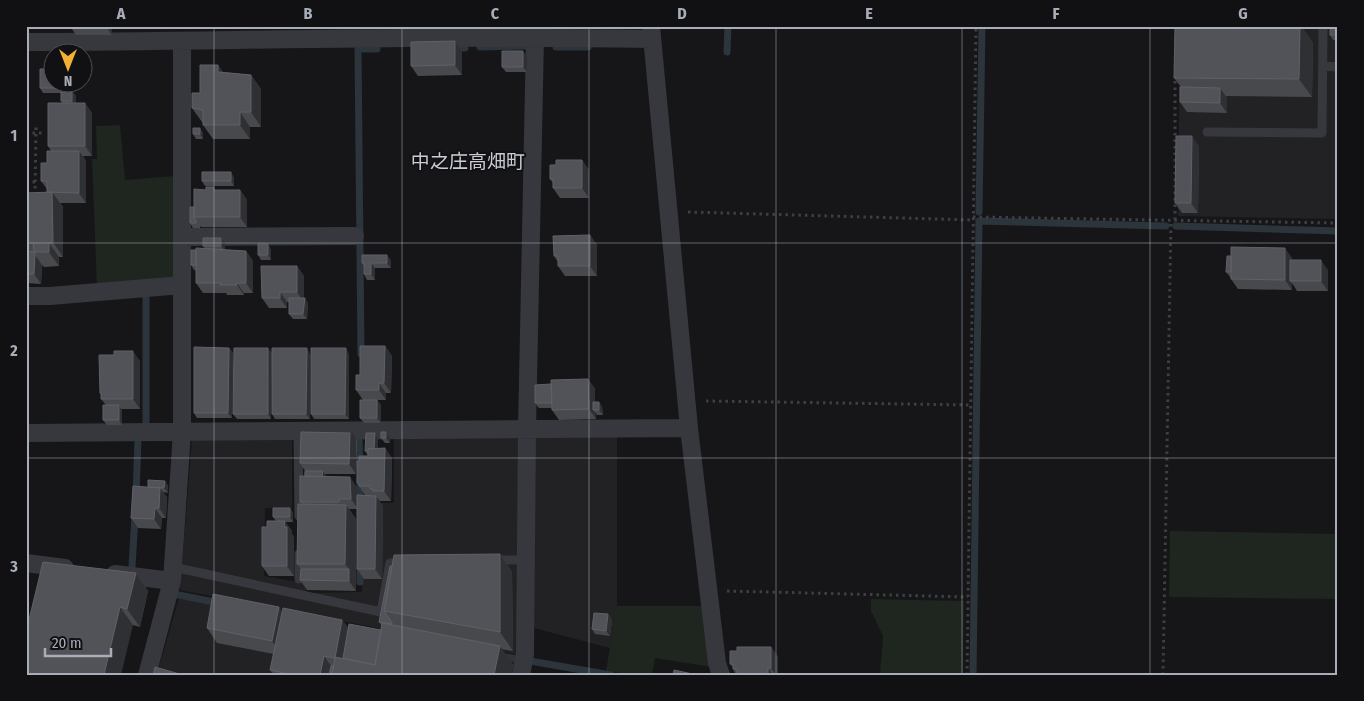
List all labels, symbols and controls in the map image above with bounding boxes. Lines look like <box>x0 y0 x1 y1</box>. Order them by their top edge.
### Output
text: A <box>116 4 126 23</box>
text: B <box>304 4 313 23</box>
text: C <box>491 4 500 23</box>
text: D <box>677 4 687 23</box>
text: E <box>865 4 873 23</box>
text: F <box>1052 4 1060 23</box>
text: G <box>1238 4 1248 23</box>
north arrow <box>42 42 92 92</box>
text: N <box>64 72 72 89</box>
text: 1 <box>11 126 17 145</box>
district label: 中之庄高畑町 <box>411 150 525 173</box>
text: 2 <box>9 341 18 360</box>
text: 3 <box>9 557 18 576</box>
scale bar <box>45 626 111 658</box>
text: 20 m <box>52 634 82 652</box>

